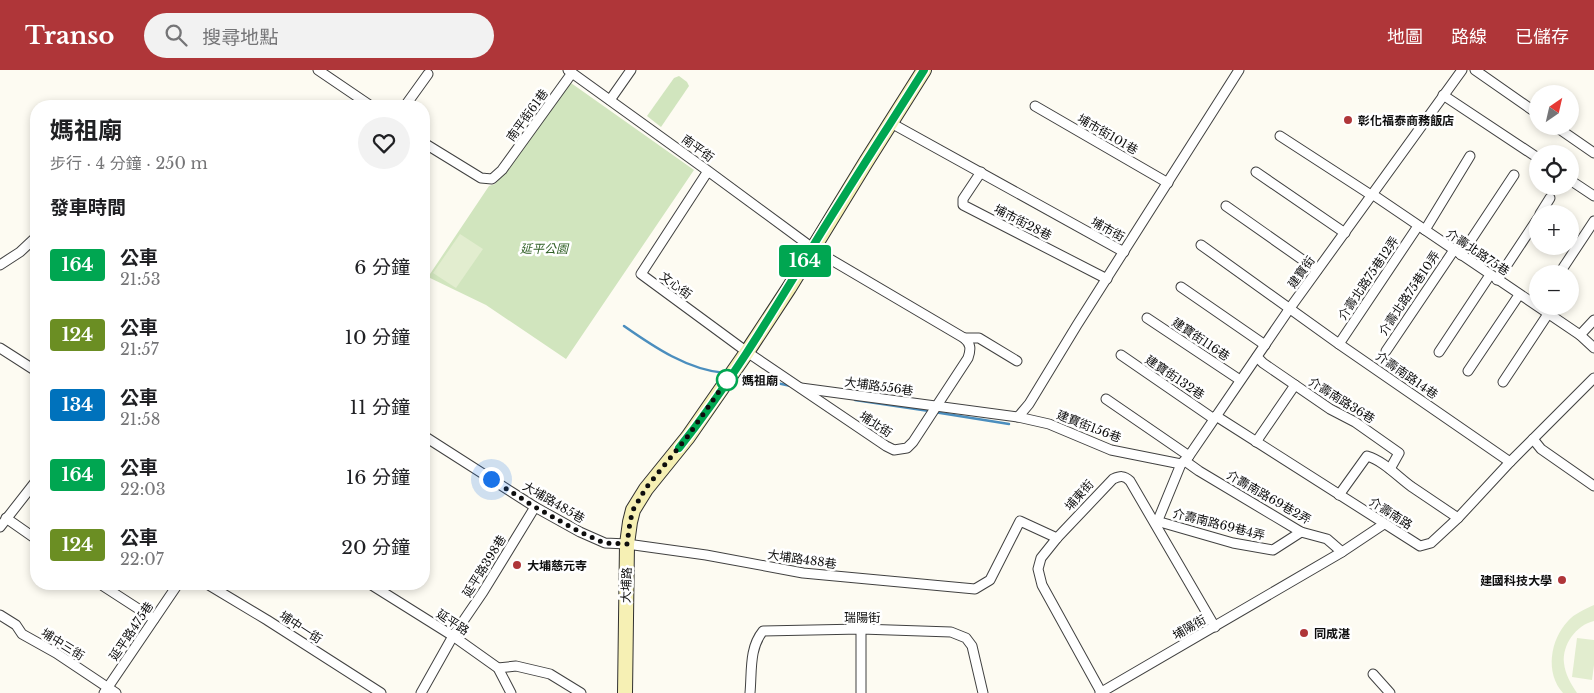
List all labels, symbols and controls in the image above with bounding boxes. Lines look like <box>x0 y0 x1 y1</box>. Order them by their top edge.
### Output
search box <box>144 13 494 58</box>
text: Transo <box>25 21 114 50</box>
icon: search <box>162 21 190 49</box>
text: 搜尋地點 <box>202 26 278 49</box>
text: 地圖 <box>1387 26 1423 48</box>
text: 路線 <box>1451 26 1487 48</box>
text: 已儲存 <box>1515 26 1569 48</box>
north arrow <box>1529 85 1579 135</box>
map controls <box>1529 85 1579 315</box>
street label: 南平街61巷 <box>503 86 551 144</box>
street label: 埔市街101巷 <box>1075 111 1141 157</box>
place label: 彰化福泰商務飯店 <box>1358 113 1454 128</box>
marker: 彰化福泰商務飯店 <box>1342 114 1354 126</box>
text: 媽祖廟 <box>50 116 122 145</box>
button: heart <box>358 117 410 169</box>
street label: 南平街 <box>679 131 717 165</box>
button: locate <box>1529 145 1579 195</box>
text: 步行 · 4 分鐘 · 250 m <box>50 153 208 173</box>
text: 發車時間 <box>50 196 126 219</box>
street label: 埔市街28巷 <box>992 201 1054 243</box>
button: + <box>1529 205 1579 255</box>
street label: 埔市街 <box>1089 214 1127 244</box>
street label: 介壽北路75巷 <box>1444 225 1512 279</box>
street label: 介壽北路75巷12弄 <box>1335 233 1401 323</box>
park label: 延平公園 <box>520 241 570 256</box>
line badge: 164 <box>776 245 834 277</box>
text: 公車 <box>120 246 158 269</box>
street label: 介壽北路75巷10弄 <box>1375 248 1443 338</box>
text: 164 <box>789 250 821 272</box>
street label: 建寶街 <box>1284 253 1318 291</box>
text: 164 <box>62 254 93 276</box>
text: 6 分鐘 <box>354 256 410 279</box>
button: − <box>1529 265 1579 315</box>
street label: 文心街 <box>657 268 695 302</box>
text: 21:53 <box>120 269 161 289</box>
street label: 建寶街116巷 <box>1169 314 1233 364</box>
text: 公車 <box>120 316 158 339</box>
text: 124 <box>62 324 93 346</box>
text: 10 分鐘 <box>345 326 410 349</box>
text: 21:57 <box>120 339 159 359</box>
street label: 介壽南路14巷 <box>1373 348 1441 402</box>
street label: 建寶街132巷 <box>1143 352 1207 402</box>
marker: 媽祖廟 <box>716 369 738 391</box>
place label: 媽祖廟 <box>742 373 778 388</box>
street label: 大埔路556巷 <box>844 374 914 398</box>
street label: 介壽南路36巷 <box>1306 374 1378 426</box>
text: 公車 <box>120 386 158 409</box>
text: 134 <box>62 394 93 416</box>
text: 11 分鐘 <box>350 396 410 419</box>
street label: 建寶街156巷 <box>1055 407 1123 445</box>
street label: 埔北街 <box>857 408 895 440</box>
text: 21:58 <box>120 409 160 429</box>
text: 公車 <box>120 456 158 479</box>
text: 164 <box>62 464 93 486</box>
text: 16 分鐘 <box>346 466 410 489</box>
your location <box>479 467 504 492</box>
street label: 介壽南路69巷2弄 <box>1224 467 1314 527</box>
street label: 埔東街 <box>1061 477 1097 513</box>
street label: 大埔路485巷 <box>520 478 588 526</box>
text: 22:03 <box>120 479 166 499</box>
street label: 介壽南路 <box>1367 494 1415 532</box>
street label: 介壽南路69巷4弄 <box>1171 505 1267 543</box>
text: 公車 <box>120 526 158 549</box>
street label: 延平路398巷 <box>459 532 509 600</box>
text: 124 <box>62 534 93 556</box>
text: 20 分鐘 <box>341 536 410 559</box>
street label: 大埔路488巷 <box>767 547 837 571</box>
text: 22:07 <box>120 549 164 569</box>
place label: 大埔慈元寺 <box>527 558 587 573</box>
marker: 大埔慈元寺 <box>511 559 523 571</box>
street label: 大埔路 <box>618 567 634 603</box>
place label: 建國科技大學 <box>1480 573 1552 588</box>
marker: 建國科技大學 <box>1556 574 1568 586</box>
street label: 延平路475巷 <box>106 599 156 663</box>
street label: 延平路 <box>434 606 472 638</box>
street label: 埔中一街 <box>277 608 325 646</box>
street label: 瑞陽街 <box>844 610 880 625</box>
street label: 埔陽街 <box>1170 612 1208 642</box>
street label: 埔中三街 <box>39 625 87 663</box>
place label: 同成湛 <box>1314 626 1350 641</box>
marker: 同成湛 <box>1298 627 1310 639</box>

